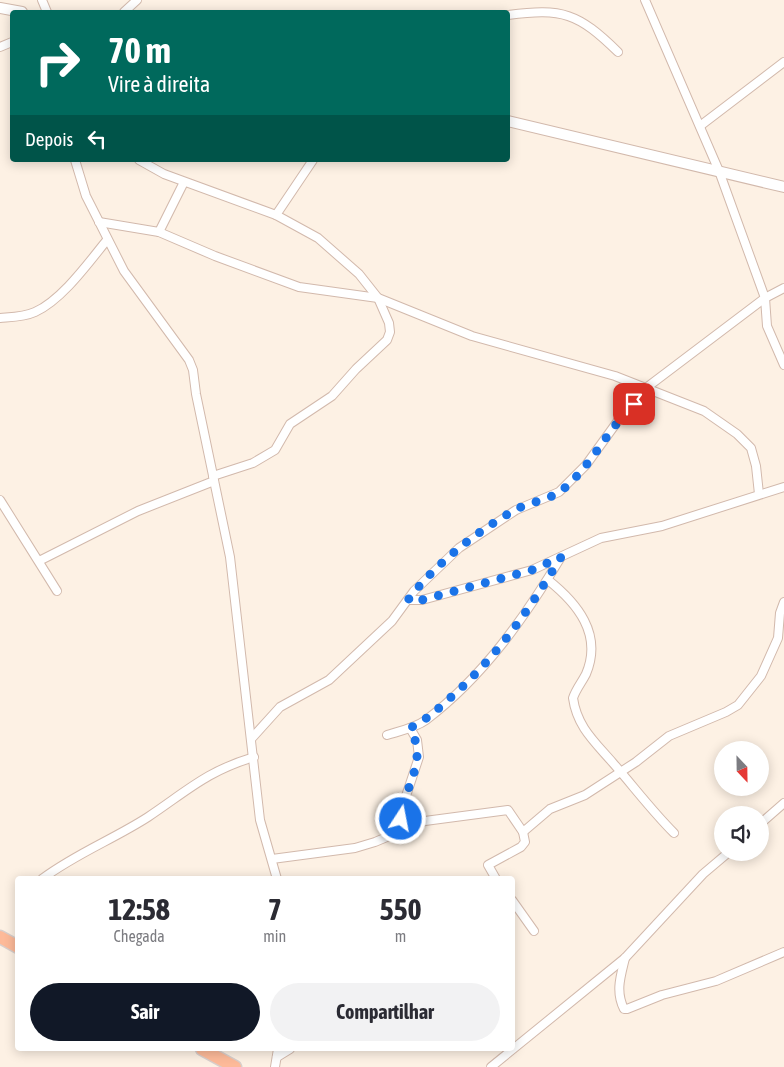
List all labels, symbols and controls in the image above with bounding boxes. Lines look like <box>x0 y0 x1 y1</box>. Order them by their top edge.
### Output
icon: right <box>25 30 90 95</box>
text: 70 m <box>108 30 171 70</box>
text: Vire à direita <box>108 71 210 97</box>
icon: left <box>83 125 111 153</box>
text: Depois <box>25 128 73 150</box>
pin <box>613 383 655 425</box>
icon: arrive <box>620 390 648 418</box>
north arrow <box>714 741 769 796</box>
map controls <box>714 741 769 861</box>
position arrow <box>374 792 426 844</box>
button: sound <box>714 806 769 861</box>
text: 12:58 <box>108 892 170 926</box>
text: 7 <box>268 892 282 926</box>
text: 550 <box>379 892 422 926</box>
text: Chegada <box>113 927 165 945</box>
text: min <box>263 927 286 945</box>
text: m <box>395 927 406 945</box>
button: Sair <box>30 983 260 1041</box>
button: Compartilhar <box>270 983 500 1041</box>

